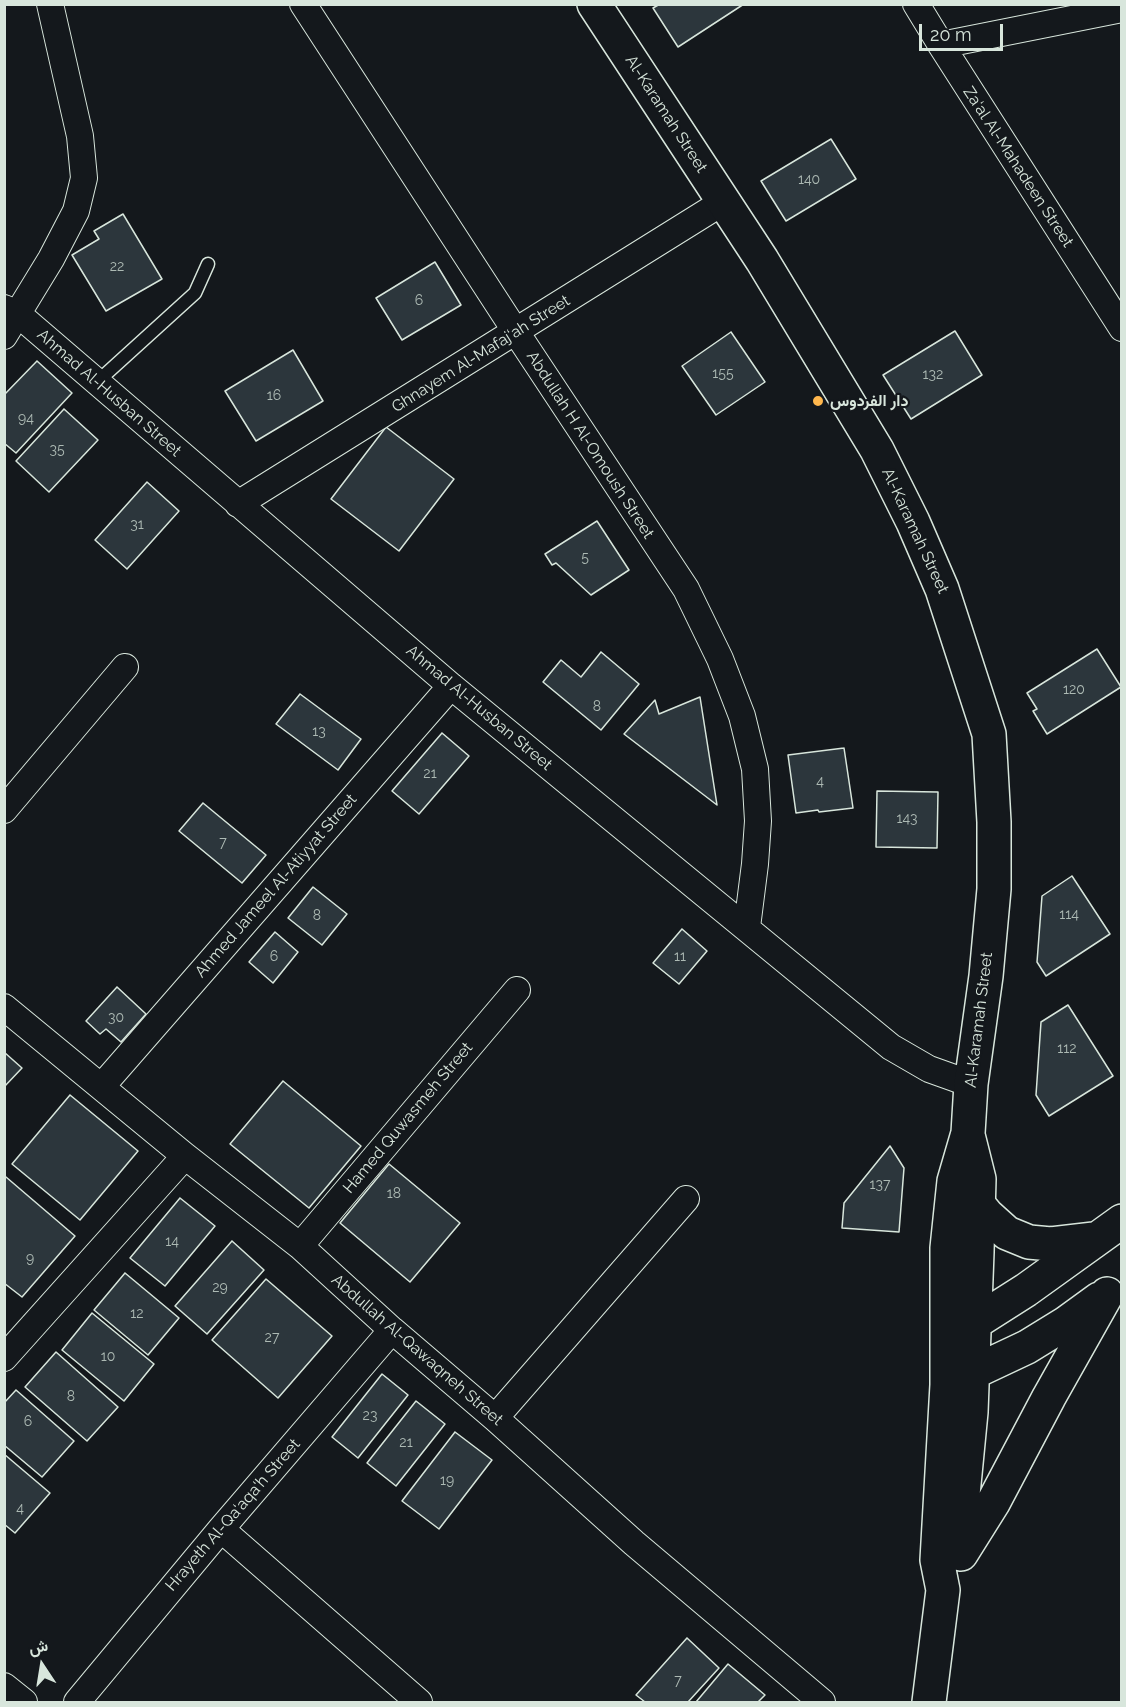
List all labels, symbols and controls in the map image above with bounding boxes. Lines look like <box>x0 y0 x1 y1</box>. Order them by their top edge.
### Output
scale bar <box>922 12 1006 50</box>
text: 20 m <box>930 24 972 45</box>
street label: Al-Karamah Street <box>621 52 711 176</box>
street label: Za‘al Al-Mahadeen Street <box>959 83 1077 251</box>
house number: 140 <box>798 172 820 188</box>
house number: 22 <box>110 259 124 275</box>
street label: Ghnayem Al-Mafaj‘ah Street <box>388 291 574 417</box>
house number: 6 <box>415 293 423 309</box>
street label: Ahmad Al-Husban Street <box>33 325 185 461</box>
street label: Abdullah H Al-Omoush Street <box>522 348 658 542</box>
house number: 155 <box>712 366 734 382</box>
house number: 132 <box>923 367 943 383</box>
house number: 16 <box>267 388 281 404</box>
place label: دار الفردوس <box>830 391 908 411</box>
marker: دار الفردوس <box>811 394 825 408</box>
house number: 94 <box>18 411 34 427</box>
house number: 35 <box>49 442 65 458</box>
street label: Al-Karamah Street <box>878 465 952 597</box>
house number: 31 <box>130 517 144 533</box>
house number: 5 <box>581 550 589 566</box>
street label: Ahmad Al-Husban Street <box>402 641 556 775</box>
house number: 120 <box>1063 682 1085 698</box>
house number: 8 <box>593 699 601 715</box>
house number: 13 <box>312 724 326 740</box>
house number: 21 <box>423 766 437 782</box>
house number: 4 <box>816 774 824 790</box>
street label: Ahmed Jameel Al-Atiyyat Street <box>191 790 361 982</box>
house number: 143 <box>896 811 918 827</box>
house number: 7 <box>219 835 227 851</box>
house number: 114 <box>1059 907 1079 923</box>
house number: 8 <box>313 908 321 924</box>
house number: 6 <box>270 949 278 965</box>
house number: 11 <box>674 949 686 965</box>
street label: Al-Karamah Street <box>961 951 997 1089</box>
house number: 30 <box>108 1010 124 1026</box>
street label: Hamed Quwasmeh Street <box>339 1039 477 1197</box>
house number: 112 <box>1057 1041 1077 1057</box>
house number: 137 <box>870 1177 890 1193</box>
house number: 18 <box>387 1186 401 1202</box>
house number: 14 <box>165 1234 179 1250</box>
house number: 9 <box>26 1251 34 1267</box>
street label: Abdullah Al-Qawaqneh Street <box>327 1270 507 1430</box>
house number: 29 <box>212 1280 228 1296</box>
house number: 12 <box>130 1306 144 1322</box>
house number: 27 <box>265 1330 279 1346</box>
house number: 10 <box>101 1349 115 1365</box>
house number: 8 <box>67 1389 75 1405</box>
house number: 23 <box>363 1408 377 1424</box>
house number: 6 <box>24 1414 32 1430</box>
street label: Hrayeth Al-Qa‘aqa‘h Street <box>162 1435 304 1595</box>
house number: 21 <box>399 1435 413 1451</box>
house number: 19 <box>440 1473 454 1489</box>
house number: 4 <box>16 1501 24 1517</box>
north arrow <box>12 1635 72 1695</box>
text: ش <box>27 1636 50 1658</box>
house number: 7 <box>674 1673 682 1689</box>

